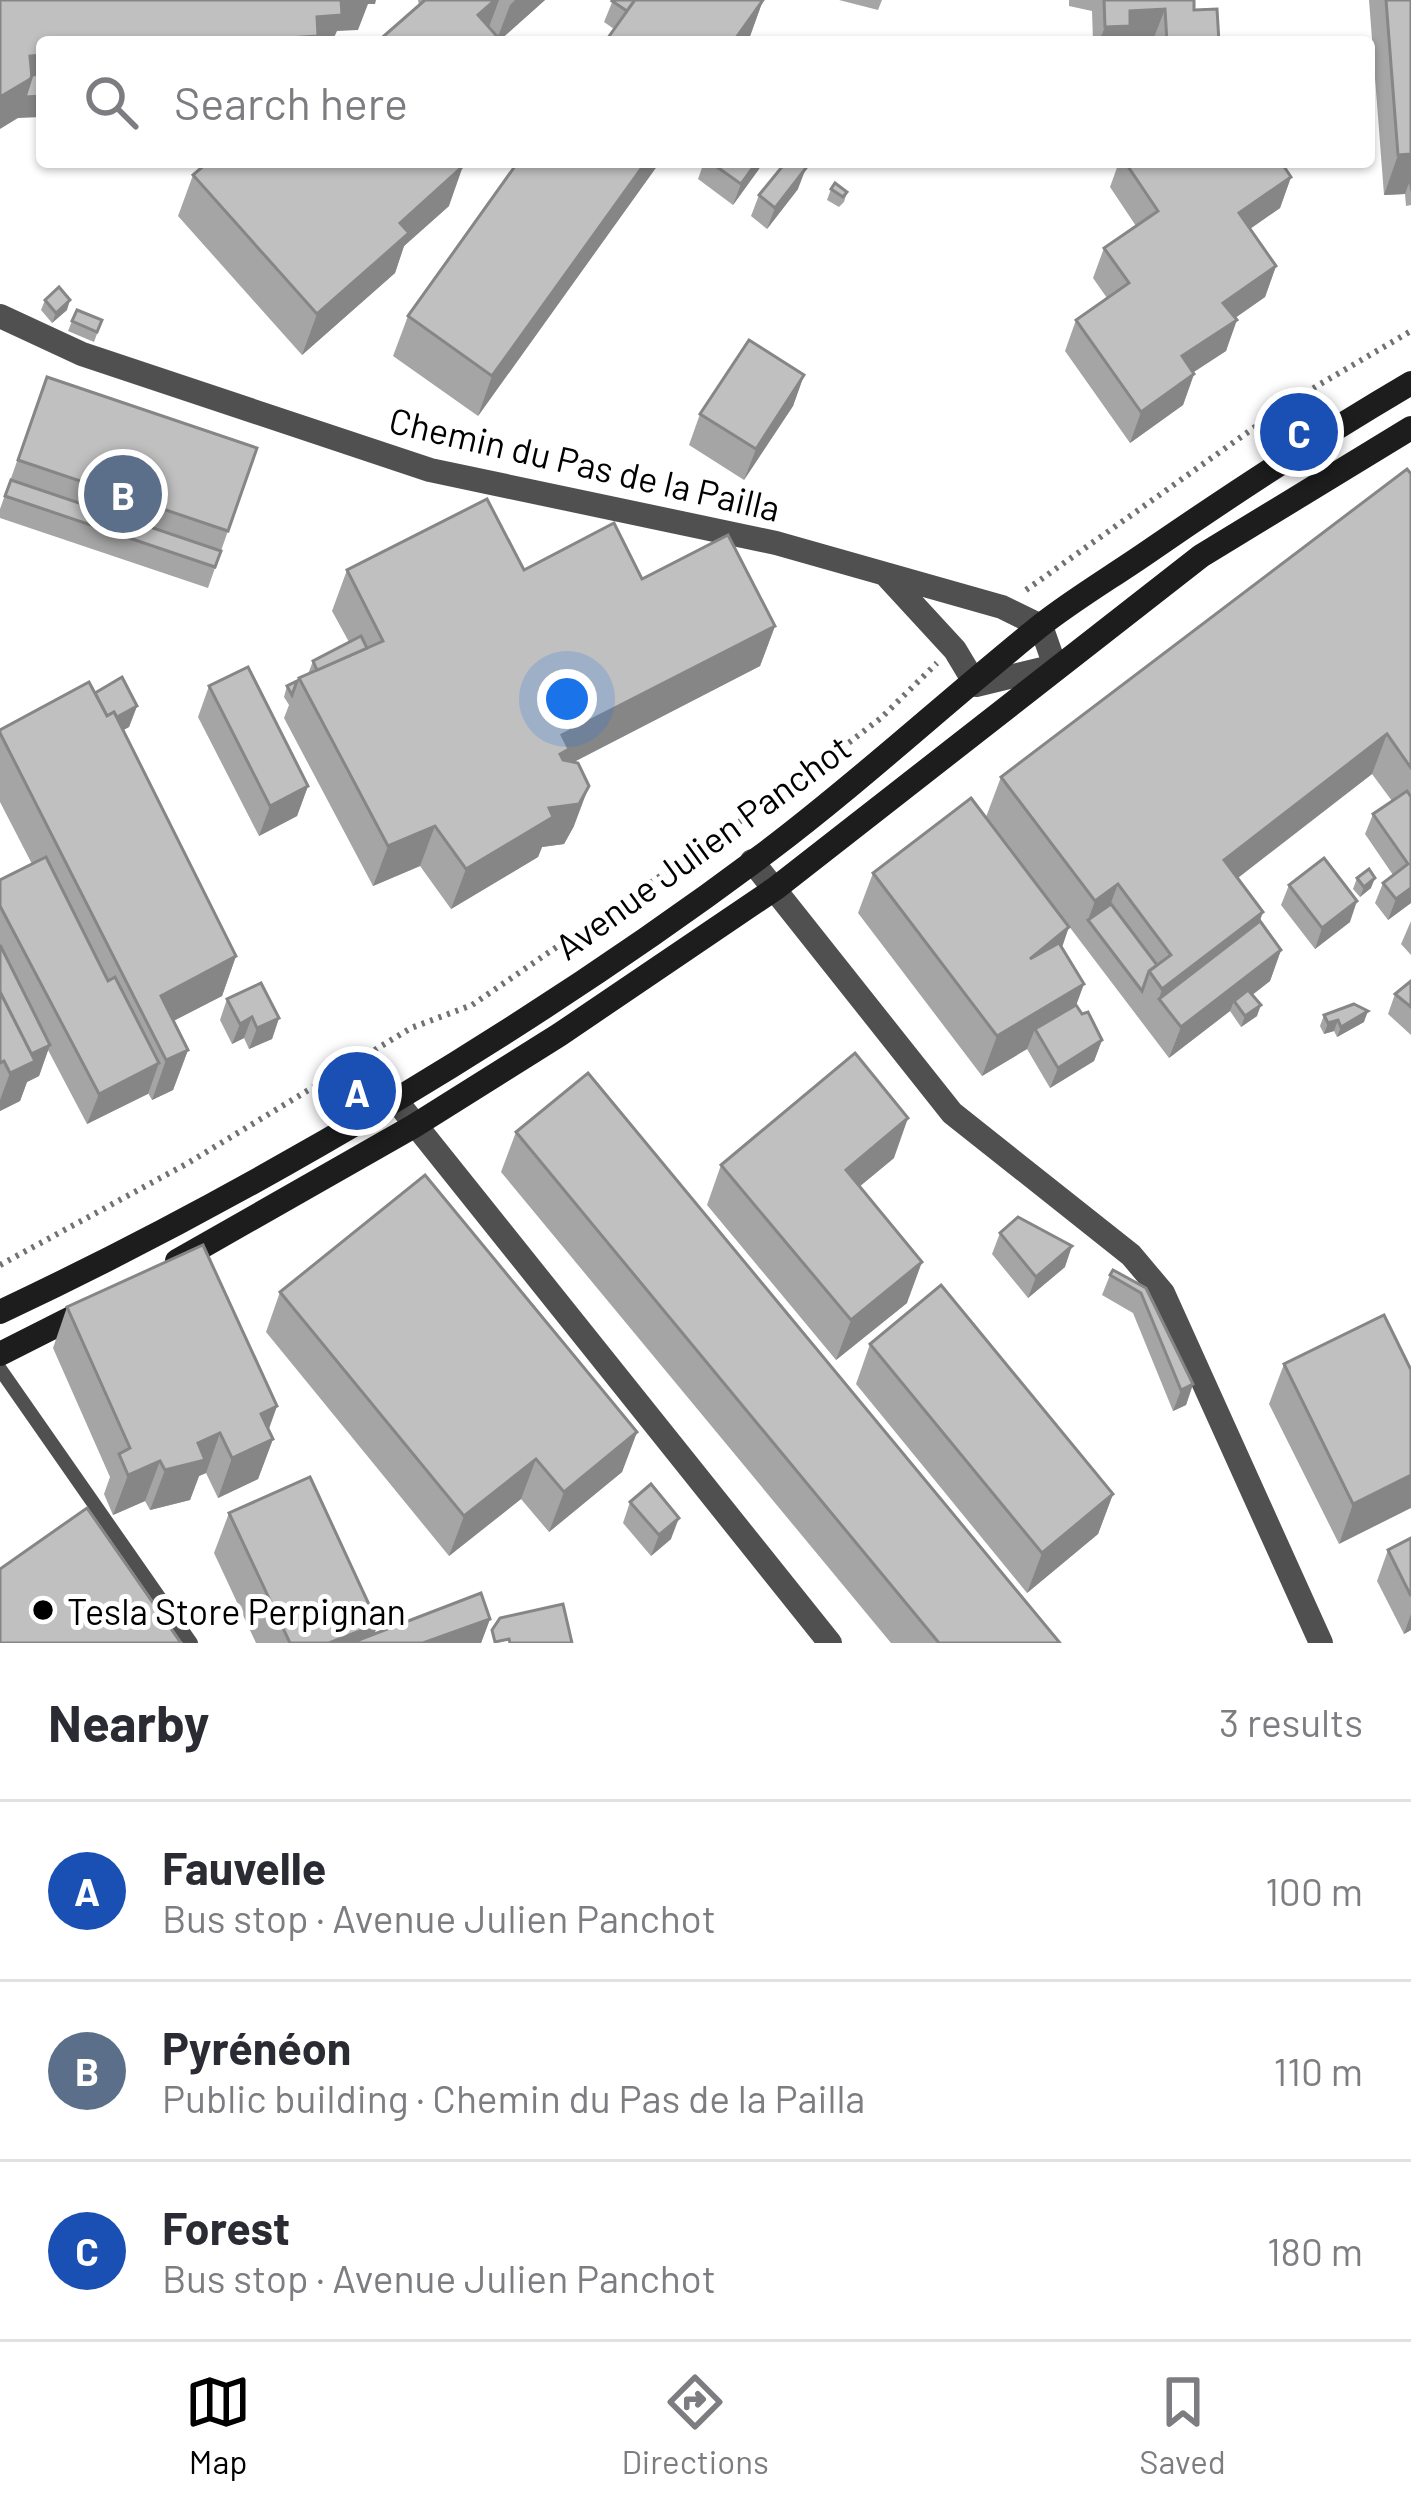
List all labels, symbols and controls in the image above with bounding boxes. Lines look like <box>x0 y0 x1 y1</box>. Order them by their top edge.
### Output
search box <box>36 36 1375 168</box>
icon: search <box>78 69 144 135</box>
text: Search here <box>174 75 408 129</box>
pin: C <box>1260 387 1338 477</box>
street label: Chemin du Pas de la Pailla <box>385 397 785 529</box>
pin: B <box>84 449 162 539</box>
your location <box>537 669 597 729</box>
street label: Avenue Julien Panchot <box>546 725 858 967</box>
pin: A <box>318 1046 396 1136</box>
place label: Tesla Store Perpignan <box>67 1589 406 1632</box>
marker: Tesla Store Perpignan <box>30 1597 56 1623</box>
text: Nearby <box>48 1691 209 1752</box>
text: 3 results <box>1219 1698 1363 1745</box>
text: Fauvelle <box>162 1840 326 1894</box>
text: A <box>74 1867 100 1914</box>
text: 100 m <box>1265 1867 1363 1914</box>
text: Bus stop · Avenue Julien Panchot <box>162 1894 716 1941</box>
text: Pyrénéon <box>162 2020 351 2074</box>
text: B <box>75 2047 99 2094</box>
text: 110 m <box>1273 2047 1363 2094</box>
text: Public building · Chemin du Pas de la Pailla <box>162 2074 865 2121</box>
text: Forest <box>162 2200 290 2254</box>
text: C <box>75 2227 99 2274</box>
text: 180 m <box>1267 2227 1363 2274</box>
text: Bus stop · Avenue Julien Panchot <box>162 2254 716 2301</box>
tab: Map <box>185 2369 251 2481</box>
tab: Directions <box>621 2369 769 2481</box>
tab: Saved <box>1139 2369 1226 2481</box>

